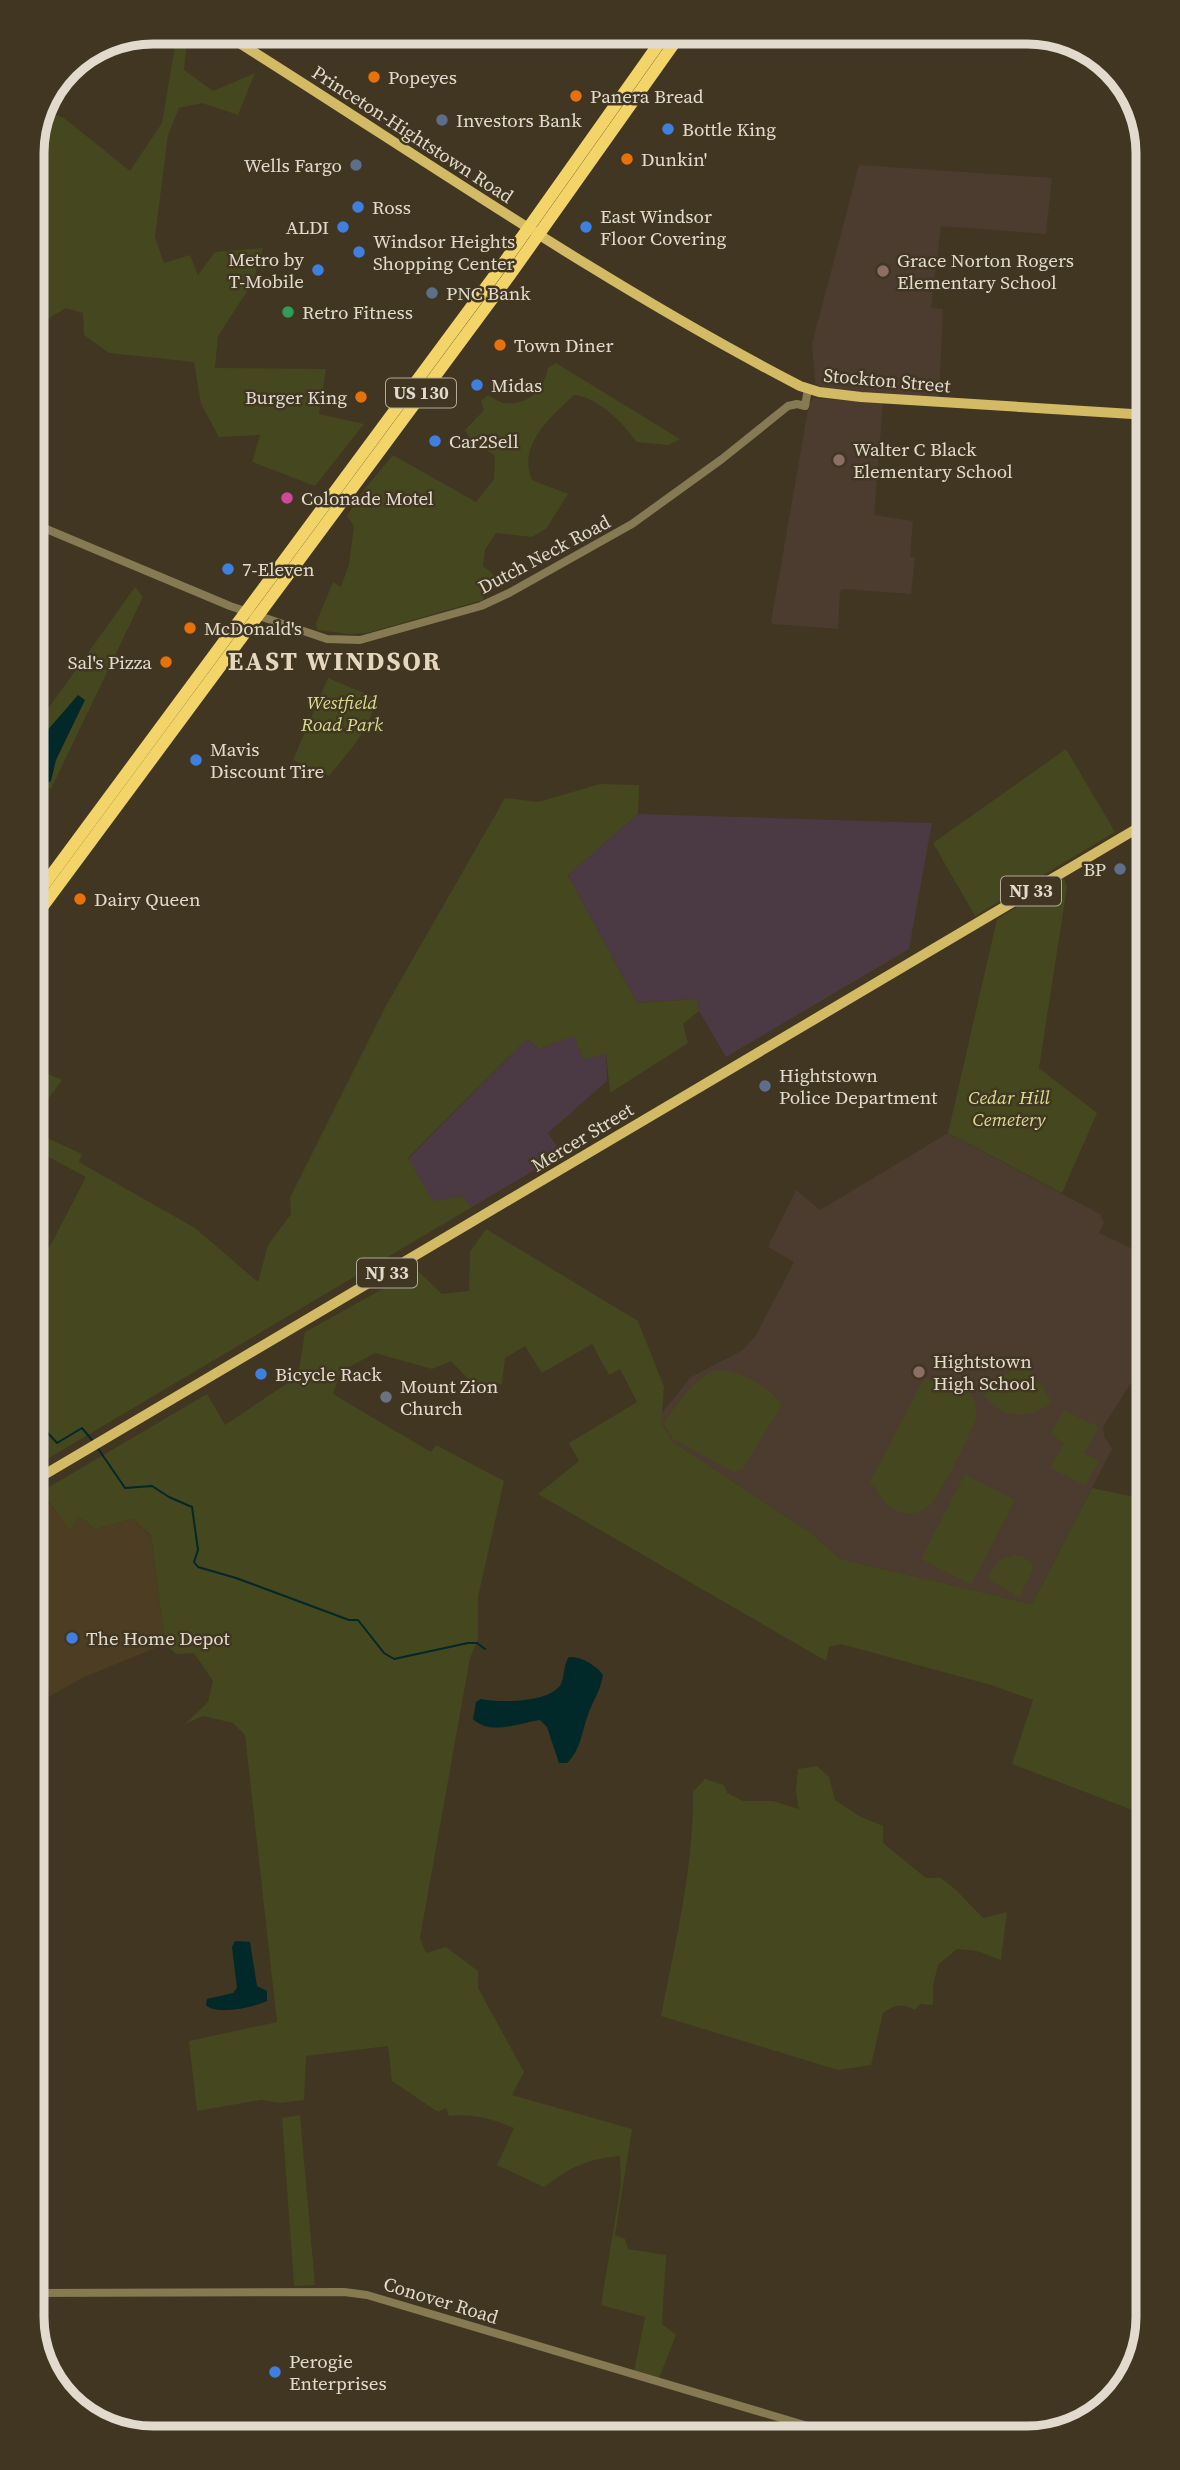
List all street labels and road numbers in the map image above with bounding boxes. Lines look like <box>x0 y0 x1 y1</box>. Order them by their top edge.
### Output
street label: Princeton-Hightstown Road <box>307 59 519 209</box>
street label: Stockton Street <box>822 362 952 399</box>
road number: US 130 <box>386 379 456 408</box>
street label: Dutch Neck Road <box>473 508 615 600</box>
road number: NJ 33 <box>1001 876 1061 906</box>
street label: Mercer Street <box>526 1096 639 1178</box>
road number: NJ 33 <box>357 1258 417 1288</box>
street label: Conover Road <box>380 2270 502 2330</box>

